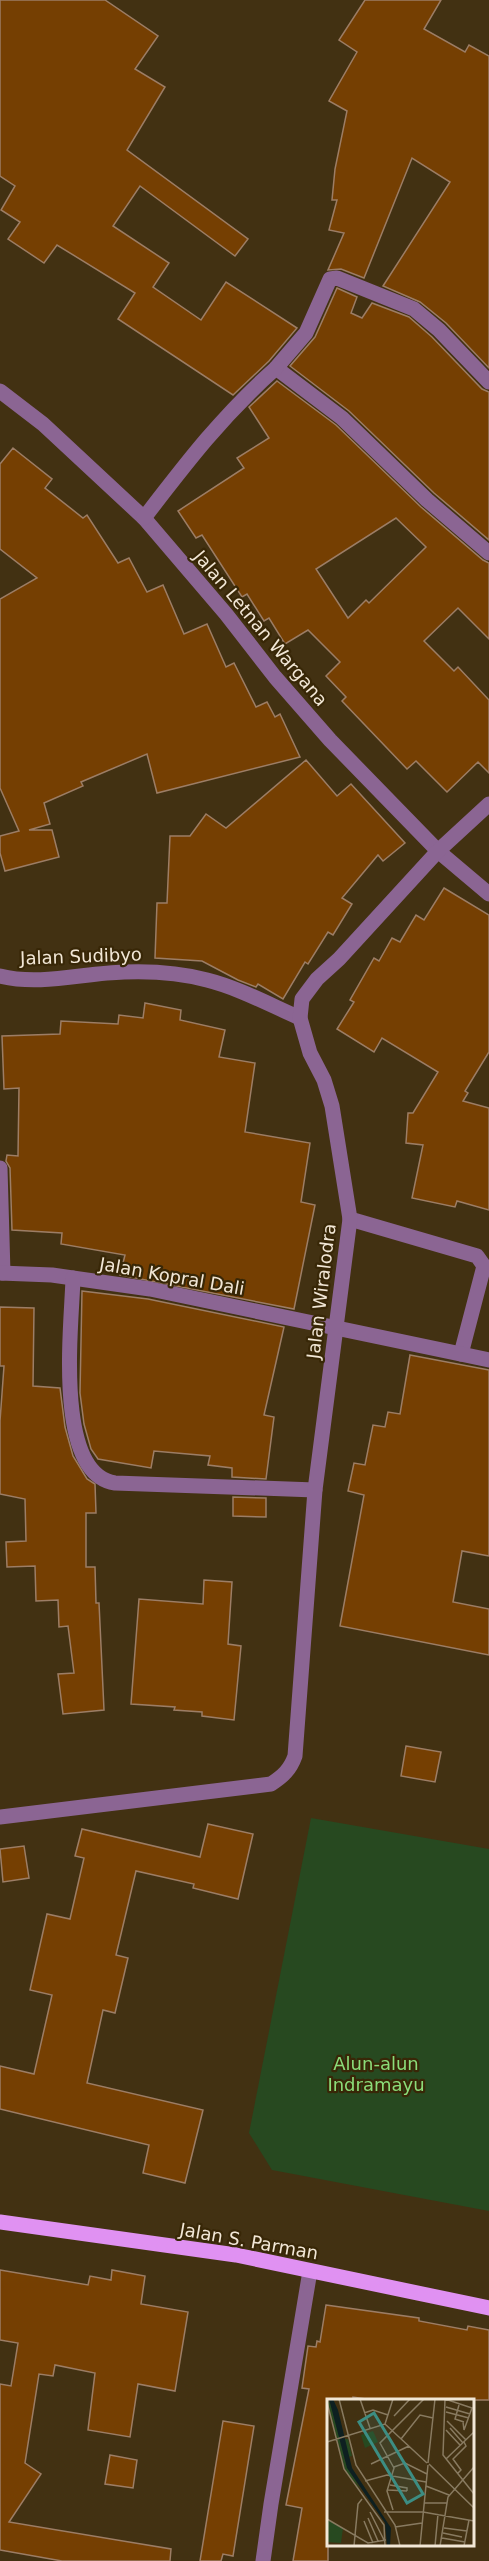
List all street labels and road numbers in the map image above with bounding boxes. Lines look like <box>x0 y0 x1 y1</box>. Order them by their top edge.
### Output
street label: Jalan Letnan Wargana <box>189 545 332 710</box>
street label: Jalan Sudibyo <box>19 943 142 969</box>
street label: Jalan Wiralodra <box>302 1222 340 1361</box>
street label: Jalan Kopral Dali <box>97 1253 246 1299</box>
street label: Jalan S. Parman <box>177 2218 320 2264</box>

